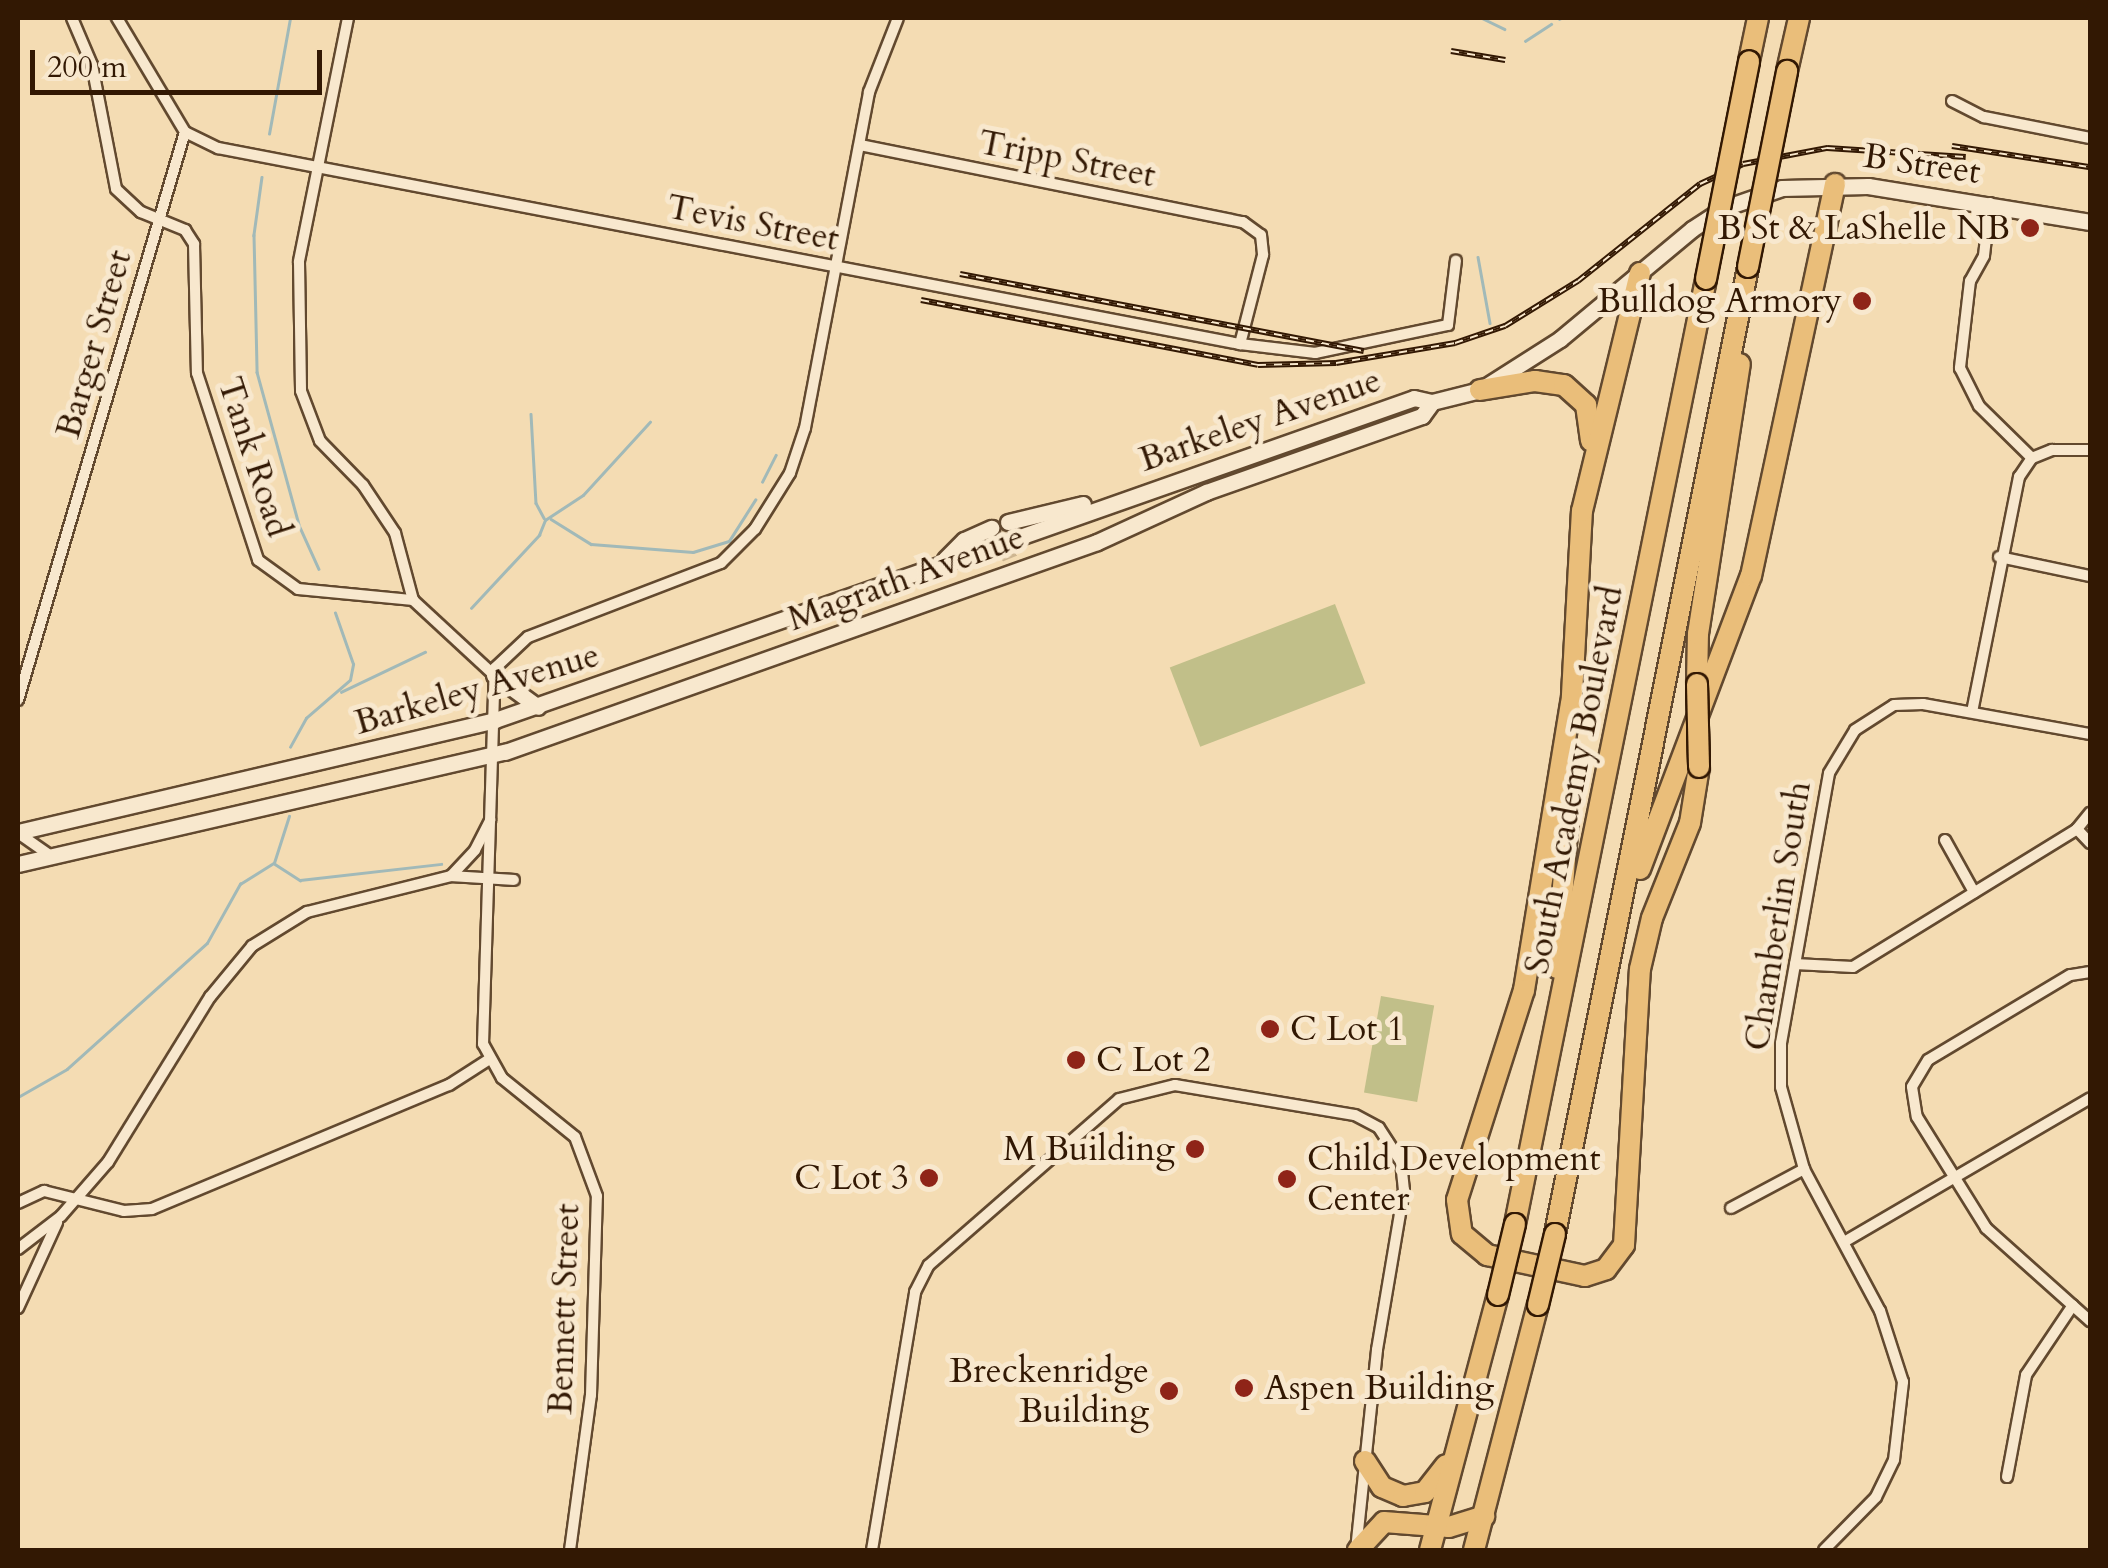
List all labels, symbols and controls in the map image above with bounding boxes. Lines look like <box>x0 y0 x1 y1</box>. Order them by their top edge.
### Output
scale bar <box>35 30 328 92</box>
text: 200 m <box>47 47 127 88</box>
street label: Tripp Street <box>975 121 1159 197</box>
street label: B Street <box>1861 135 1983 193</box>
street label: Tevis Street <box>663 186 843 260</box>
place label: B St & LaShelle NB <box>1718 207 2010 249</box>
marker: B St & LaShelle NB <box>2019 217 2041 239</box>
street label: Barger Street <box>47 245 141 443</box>
place label: Bulldog Armory <box>1597 280 1842 322</box>
marker: Bulldog Armory <box>1851 290 1873 312</box>
street label: Barkeley Avenue <box>1134 359 1386 481</box>
street label: Tank Road <box>208 372 300 542</box>
street label: Magrath Avenue <box>782 516 1030 640</box>
street label: South Academy Boulevard <box>1516 582 1632 978</box>
street label: Barkeley Avenue <box>350 634 604 744</box>
street label: Chamberlin South <box>1736 778 1820 1054</box>
place label: C Lot 1 <box>1290 1008 1405 1050</box>
marker: C Lot 1 <box>1259 1018 1281 1040</box>
place label: C Lot 2 <box>1096 1039 1211 1081</box>
marker: C Lot 2 <box>1065 1049 1087 1071</box>
place label: M Building <box>1003 1128 1175 1170</box>
marker: M Building <box>1184 1138 1206 1160</box>
place label: Child Development Center <box>1307 1138 1601 1220</box>
place label: C Lot 3 <box>794 1157 909 1199</box>
marker: C Lot 3 <box>918 1167 940 1189</box>
marker: Child Development Center <box>1276 1168 1298 1190</box>
street label: Bennett Street <box>539 1203 589 1415</box>
place label: Breckenridge Building <box>949 1350 1149 1432</box>
place label: Aspen Building <box>1264 1367 1494 1409</box>
marker: Aspen Building <box>1233 1377 1255 1399</box>
marker: Breckenridge Building <box>1158 1380 1180 1402</box>

